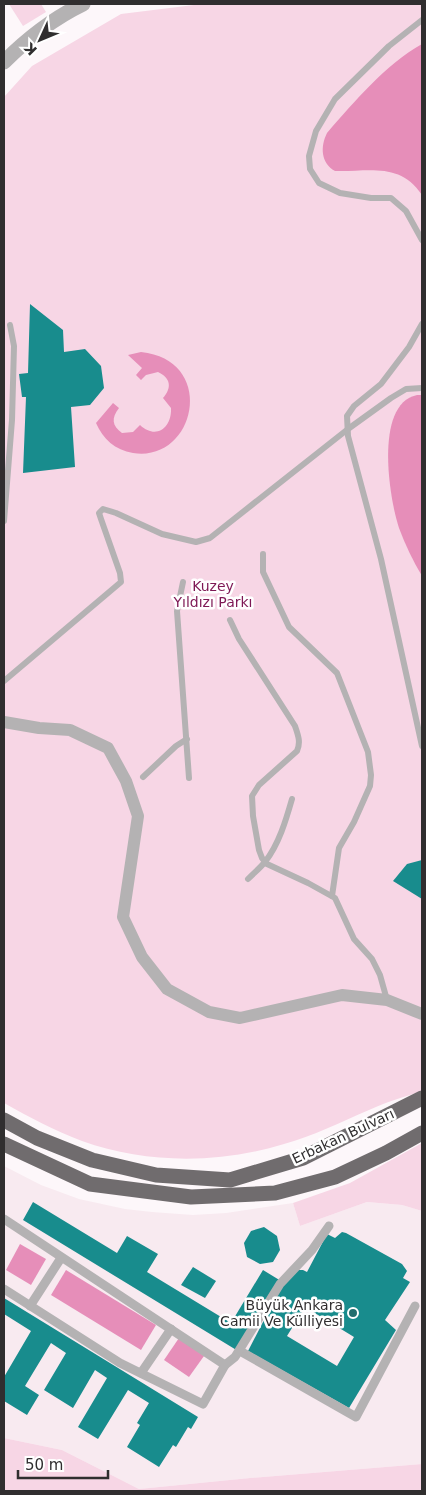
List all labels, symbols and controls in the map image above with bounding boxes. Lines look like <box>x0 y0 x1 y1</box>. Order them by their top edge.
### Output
north arrow <box>15 15 65 65</box>
text: K <box>20 39 40 58</box>
park label: Kuzey Yıldızı Parkı <box>173 578 252 610</box>
street label: Erbakan Bulvarı <box>289 1105 397 1167</box>
place label: Büyük Ankara Camii Ve Külliyesi <box>220 1297 343 1329</box>
marker: Büyük Ankara Camii Ve Külliyesi <box>347 1307 359 1319</box>
scale bar <box>18 1448 108 1480</box>
text: 50 m <box>25 1456 63 1474</box>

